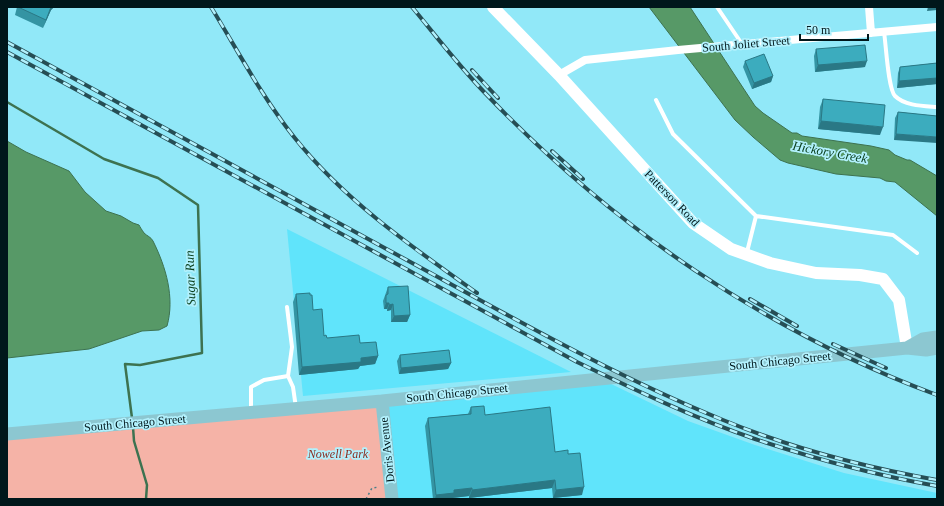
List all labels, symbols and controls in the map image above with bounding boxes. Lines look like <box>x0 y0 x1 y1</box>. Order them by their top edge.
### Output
scale bar <box>800 16 868 42</box>
text: 50 m <box>806 23 831 37</box>
street label: South Joliet Street <box>702 33 791 55</box>
water label: Hickory Creek <box>790 138 869 166</box>
street label: Patterson Road <box>642 167 702 229</box>
water label: Sugar Run <box>182 250 198 306</box>
street label: South Chicago Street <box>729 349 832 373</box>
street label: South Chicago Street <box>406 381 509 405</box>
street label: South Chicago Street <box>84 412 187 434</box>
street label: Doris Avenue <box>377 417 397 483</box>
park label: Nowell Park <box>307 447 369 461</box>

